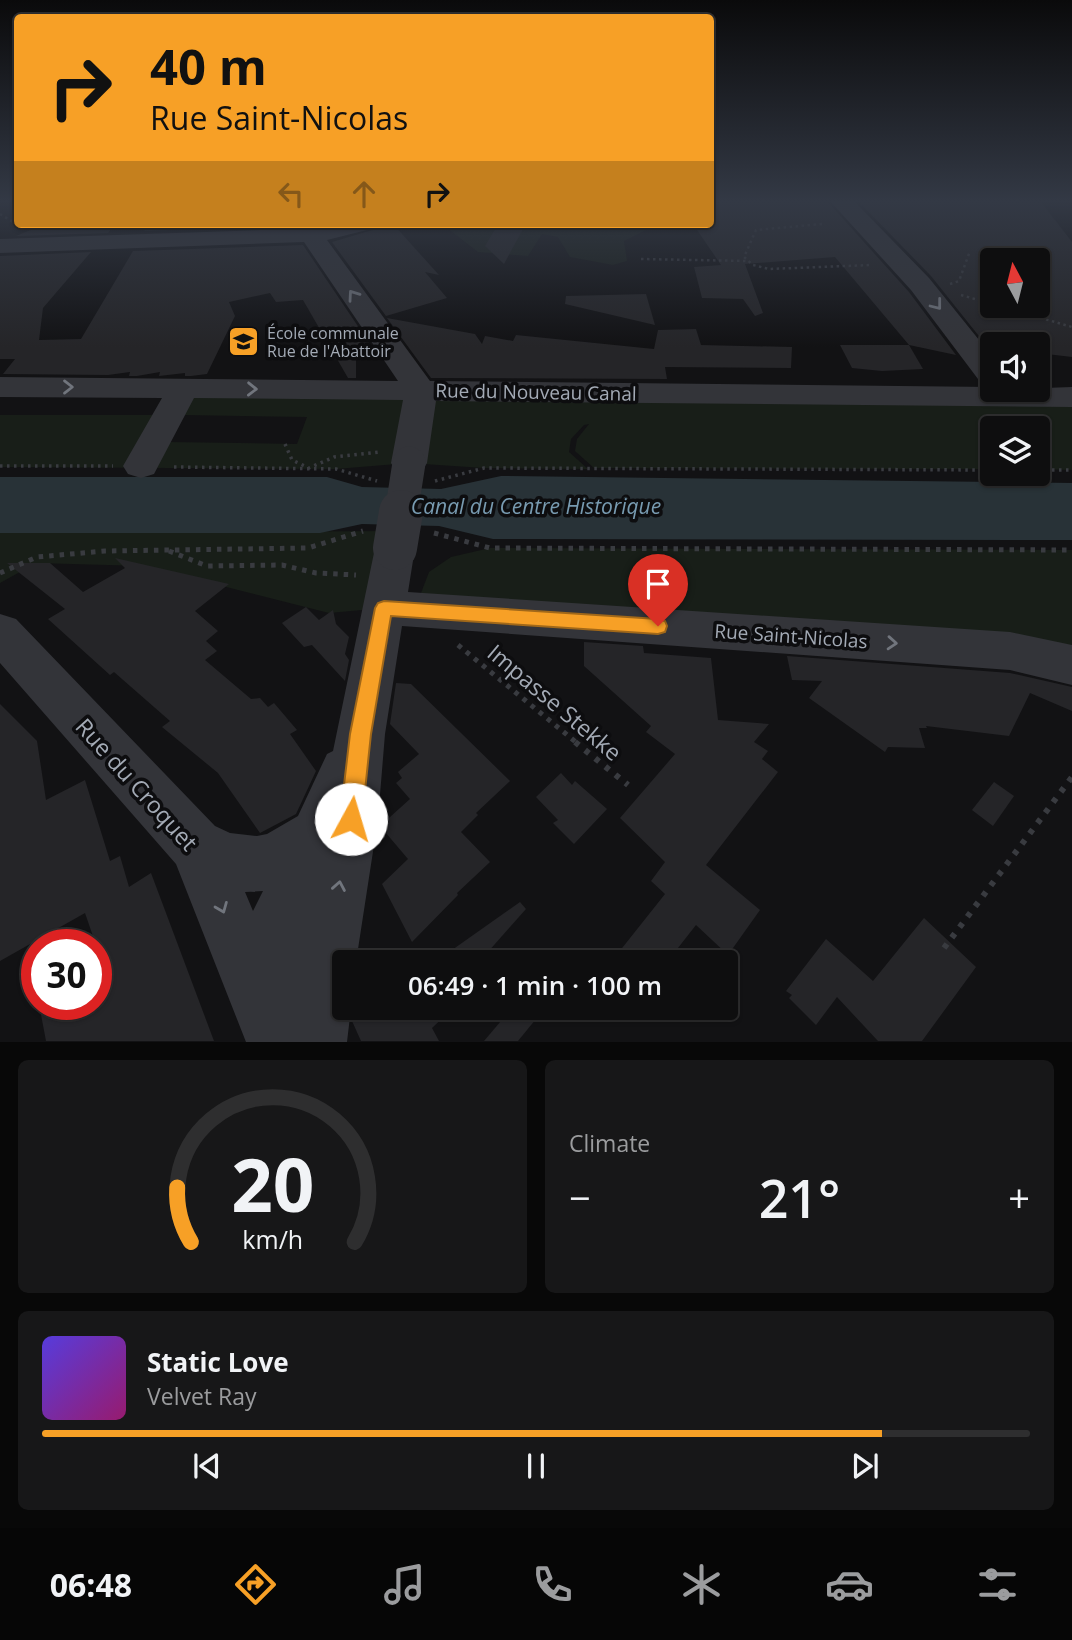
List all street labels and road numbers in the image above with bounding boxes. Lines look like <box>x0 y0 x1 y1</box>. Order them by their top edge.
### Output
street label: Rue du Nouveau Canal <box>435 377 637 407</box>
street label: Rue Saint-Nicolas <box>714 618 868 654</box>
street label: Impasse Stekke <box>481 636 629 768</box>
street label: Rue du Croquet <box>69 711 205 857</box>

